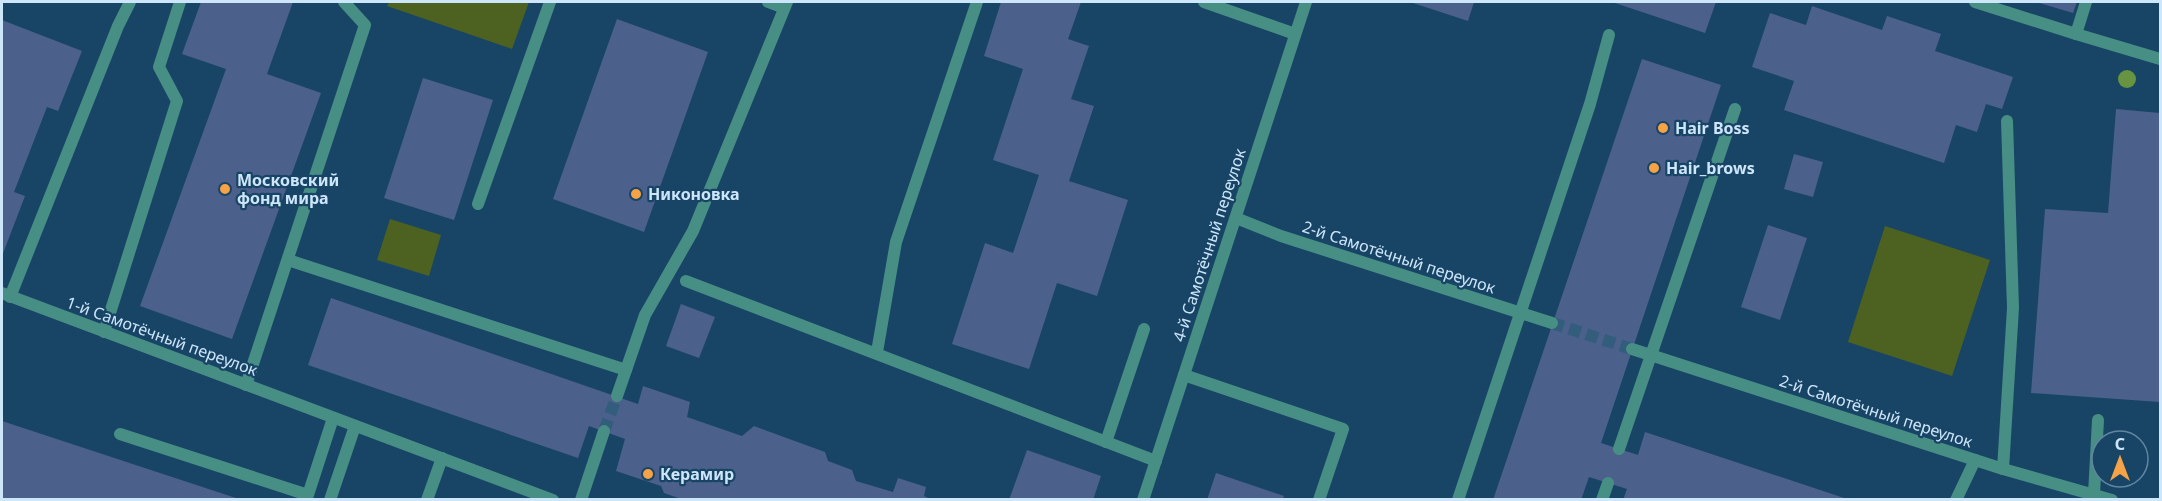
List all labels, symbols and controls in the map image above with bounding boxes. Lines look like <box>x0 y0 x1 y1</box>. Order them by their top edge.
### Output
place label: Hair Boss <box>1675 117 1750 139</box>
marker: Hair Boss <box>1656 121 1670 135</box>
street label: 4-й Самотёчный переулок <box>1167 145 1251 344</box>
place label: Hair_brows <box>1666 157 1755 179</box>
marker: Hair_brows <box>1647 161 1661 175</box>
place label: Московский фонд мира <box>237 169 339 209</box>
marker: Московский фонд мира <box>218 182 232 196</box>
place label: Никоновка <box>648 183 740 205</box>
marker: Никоновка <box>629 187 643 201</box>
street label: 2-й Самотёчный переулок <box>1300 215 1499 299</box>
street label: 1-й Самотёчный переулок <box>63 291 261 381</box>
street label: 2-й Самотёчный переулок <box>1777 369 1976 453</box>
north arrow <box>2090 429 2150 489</box>
text: С <box>2115 433 2125 455</box>
place label: Керамир <box>660 463 734 485</box>
marker: Керамир <box>641 467 655 481</box>

